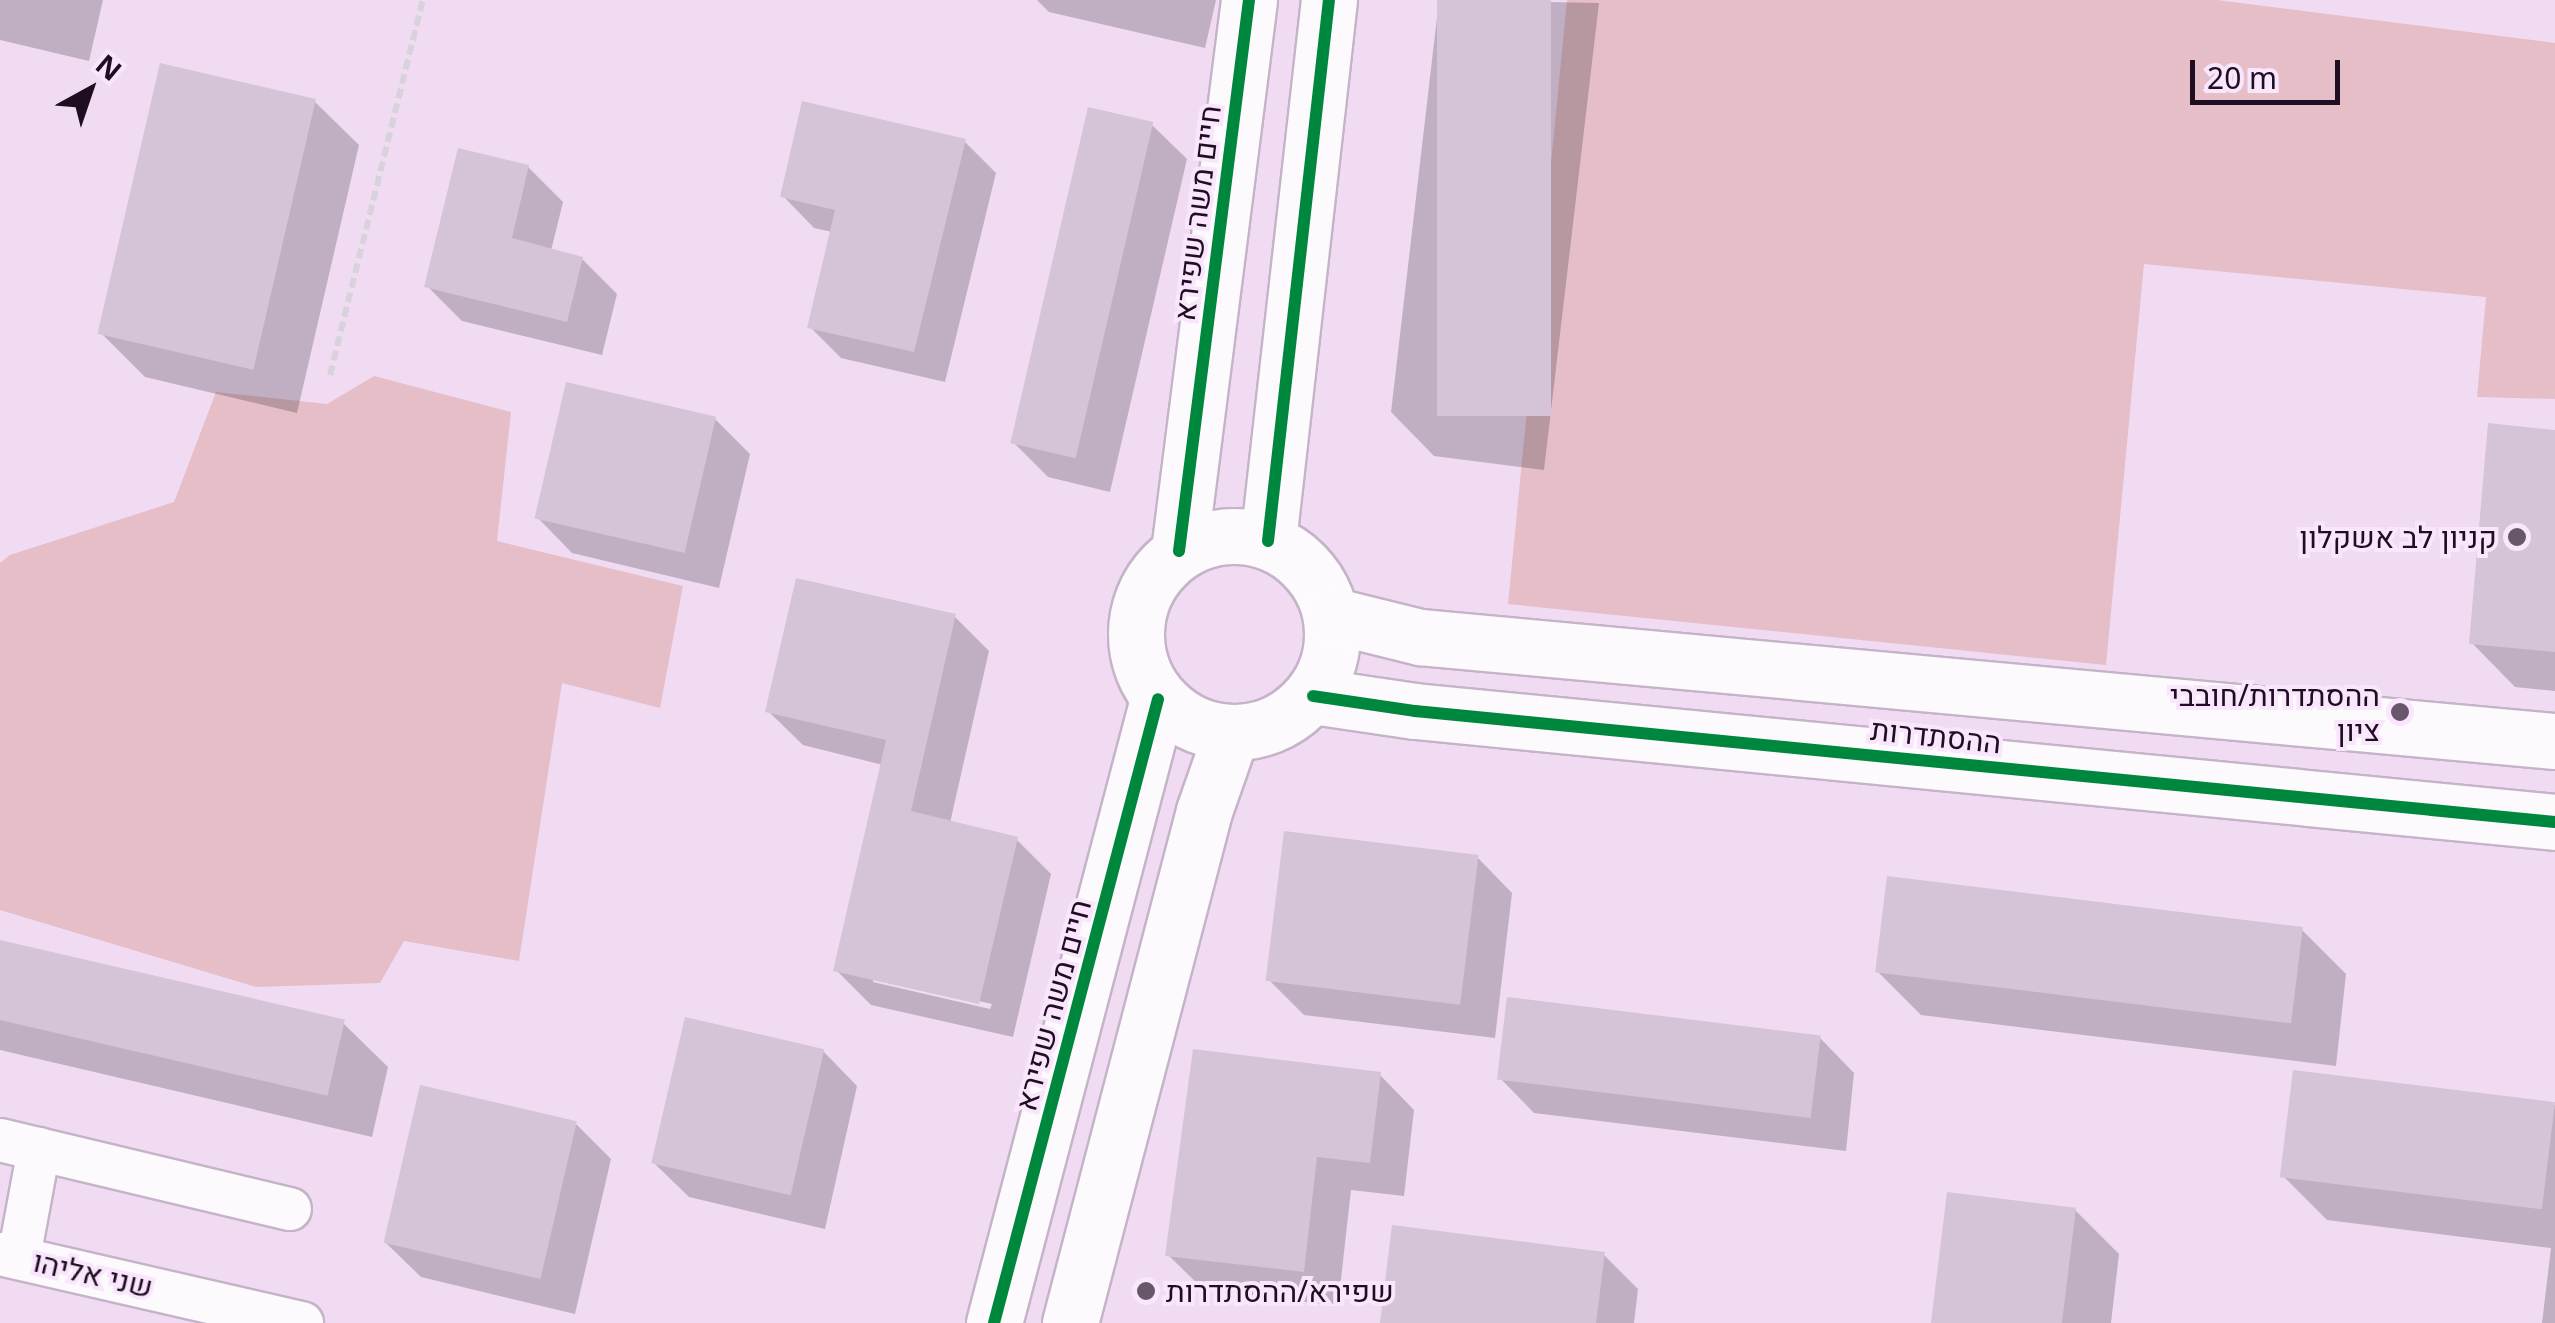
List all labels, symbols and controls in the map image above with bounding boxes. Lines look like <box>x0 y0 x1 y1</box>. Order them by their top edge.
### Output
north arrow <box>40 40 140 140</box>
scale bar <box>2195 40 2345 102</box>
text: N <box>88 45 130 89</box>
text: 20 m <box>2207 57 2277 98</box>
street label: חיים משה שפירא <box>1166 103 1228 323</box>
place label: קניון לב אשקלון <box>2300 519 2497 555</box>
marker: קניון לב אשקלון <box>2506 526 2528 548</box>
place label: ההסתדרות/חובבי ציון <box>2170 677 2380 748</box>
marker: ההסתדרות/חובבי ציון <box>2389 701 2411 723</box>
street label: ההסתדרות <box>1869 711 2003 761</box>
street label: חיים משה שפירא <box>1008 895 1098 1115</box>
street label: שני אליהו <box>30 1243 156 1305</box>
place label: שפירא/ההסתדרות <box>1166 1273 1394 1309</box>
marker: שפירא/ההסתדרות <box>1135 1280 1157 1302</box>

